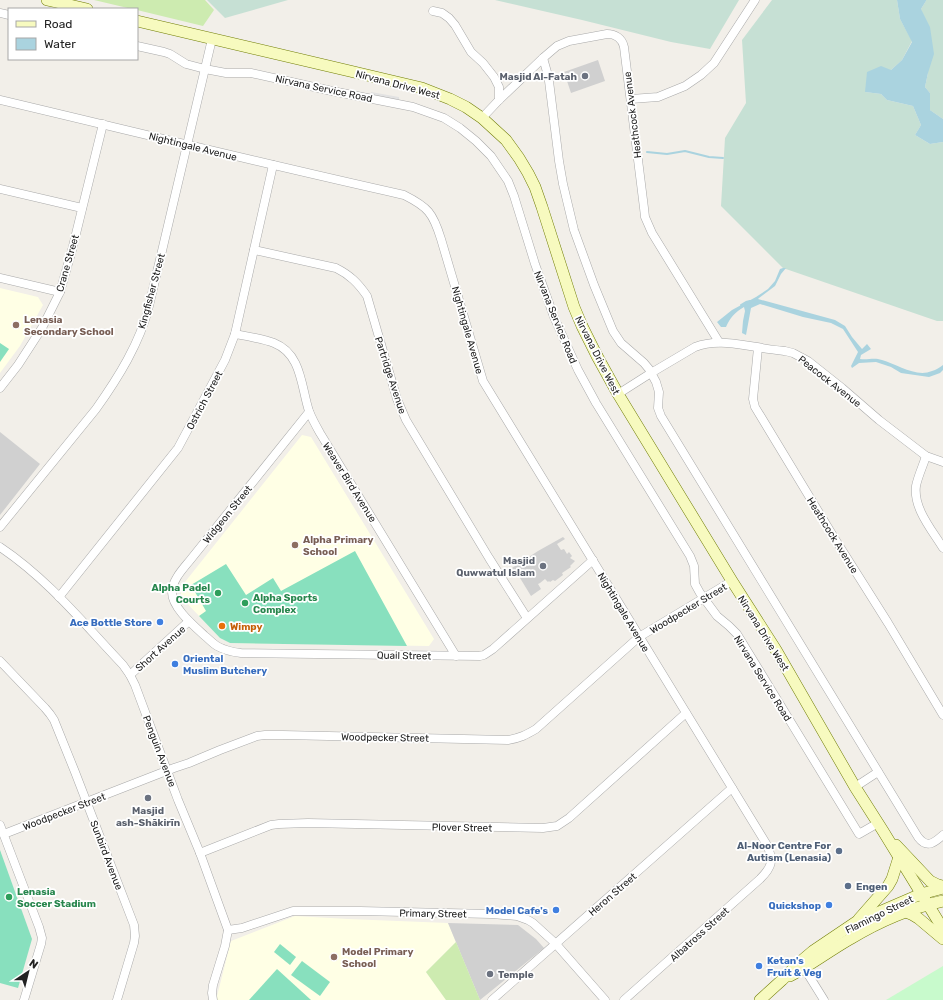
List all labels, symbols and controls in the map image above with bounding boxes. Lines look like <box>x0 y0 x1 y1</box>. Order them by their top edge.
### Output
legend <box>8 8 138 60</box>
text: Road <box>44 17 72 31</box>
text: Water <box>44 37 76 51</box>
street label: Nirvana Drive West <box>354 68 441 102</box>
street label: Heathcock Avenue <box>622 70 644 159</box>
place label: Masjid Al-Fatah <box>500 71 577 83</box>
marker: Masjid Al-Fatah <box>580 71 590 81</box>
street label: Nirvana Service Road <box>274 73 373 105</box>
street label: Nightingale Avenue <box>147 130 238 164</box>
street label: Crane Street <box>54 233 82 293</box>
street label: Kingfisher Street <box>136 252 168 330</box>
street label: Nirvana Service Road <box>531 269 579 366</box>
street label: Nightingale Avenue <box>449 285 485 376</box>
place label: Lenasia Secondary School <box>24 314 114 338</box>
street label: Nirvana Drive West <box>572 314 622 397</box>
marker: Lenasia Secondary School <box>11 320 21 330</box>
street label: Partridge Avenue <box>372 335 408 416</box>
street label: Peacock Avenue <box>796 354 864 410</box>
street label: Ostrich Street <box>184 369 225 432</box>
street label: Weaver Bird Avenue <box>320 440 379 525</box>
street label: Widgeon Street <box>201 483 255 546</box>
street label: Heathcock Avenue <box>804 495 861 576</box>
place label: Alpha Primary School <box>303 534 374 558</box>
marker: Alpha Primary School <box>290 540 300 550</box>
place label: Masjid Quwwatul Islam <box>456 555 535 579</box>
marker: Masjid Quwwatul Islam <box>538 561 548 571</box>
street label: Nightingale Avenue <box>595 571 652 655</box>
street label: Woodpecker Street <box>648 581 729 637</box>
place label: Alpha Padel Courts <box>151 582 210 606</box>
marker: Alpha Padel Courts <box>213 588 223 598</box>
place label: Alpha Sports Complex <box>253 592 318 616</box>
street label: Nirvana Drive West <box>735 594 791 674</box>
marker: Alpha Sports Complex <box>240 598 250 608</box>
place label: Ace Bottle Store <box>70 617 152 629</box>
marker: Ace Bottle Store <box>155 617 165 627</box>
marker: Wimpy <box>217 621 227 631</box>
place label: Wimpy <box>230 621 262 633</box>
street label: Short Avenue <box>133 623 188 674</box>
street label: Nirvana Service Road <box>731 633 793 724</box>
street label: Quail Street <box>377 650 431 662</box>
place label: Oriental Muslim Butchery <box>183 653 267 677</box>
marker: Oriental Muslim Butchery <box>170 659 180 669</box>
street label: Penguin Avenue <box>140 714 178 789</box>
street label: Woodpecker Street <box>341 731 429 745</box>
street label: Woodpecker Street <box>21 791 108 833</box>
marker: Masjid ash-Shākirīn <box>143 793 153 803</box>
place label: Masjid ash-Shākirīn <box>116 805 180 829</box>
street label: Sunbird Avenue <box>87 819 125 892</box>
street label: Plover Street <box>432 821 492 835</box>
place label: Al-Noor Centre For Autism (Lenasia) <box>737 840 831 864</box>
marker: Al-Noor Centre For Autism (Lenasia) <box>834 846 844 856</box>
street label: Heron Street <box>586 871 639 919</box>
marker: Engen <box>843 881 853 891</box>
place label: Engen <box>856 881 888 893</box>
place label: Lenasia Soccer Stadium <box>17 886 96 910</box>
marker: Lenasia Soccer Stadium <box>4 892 14 902</box>
street label: Flamingo Street <box>843 893 916 937</box>
place label: Quickshop <box>769 900 821 912</box>
marker: Quickshop <box>824 900 834 910</box>
place label: Model Cafe's <box>486 905 548 917</box>
marker: Model Cafe's <box>551 905 561 915</box>
street label: Albatross Street <box>668 905 732 964</box>
street label: Primary Street <box>399 907 467 921</box>
place label: Model Primary School <box>342 946 413 970</box>
north arrow <box>8 952 48 992</box>
marker: Model Primary School <box>329 952 339 962</box>
place label: Ketan's Fruit & Veg <box>767 955 822 979</box>
text: N <box>26 957 40 972</box>
marker: Ketan's Fruit & Veg <box>754 961 764 971</box>
marker: Temple <box>485 969 495 979</box>
place label: Temple <box>498 969 534 981</box>

